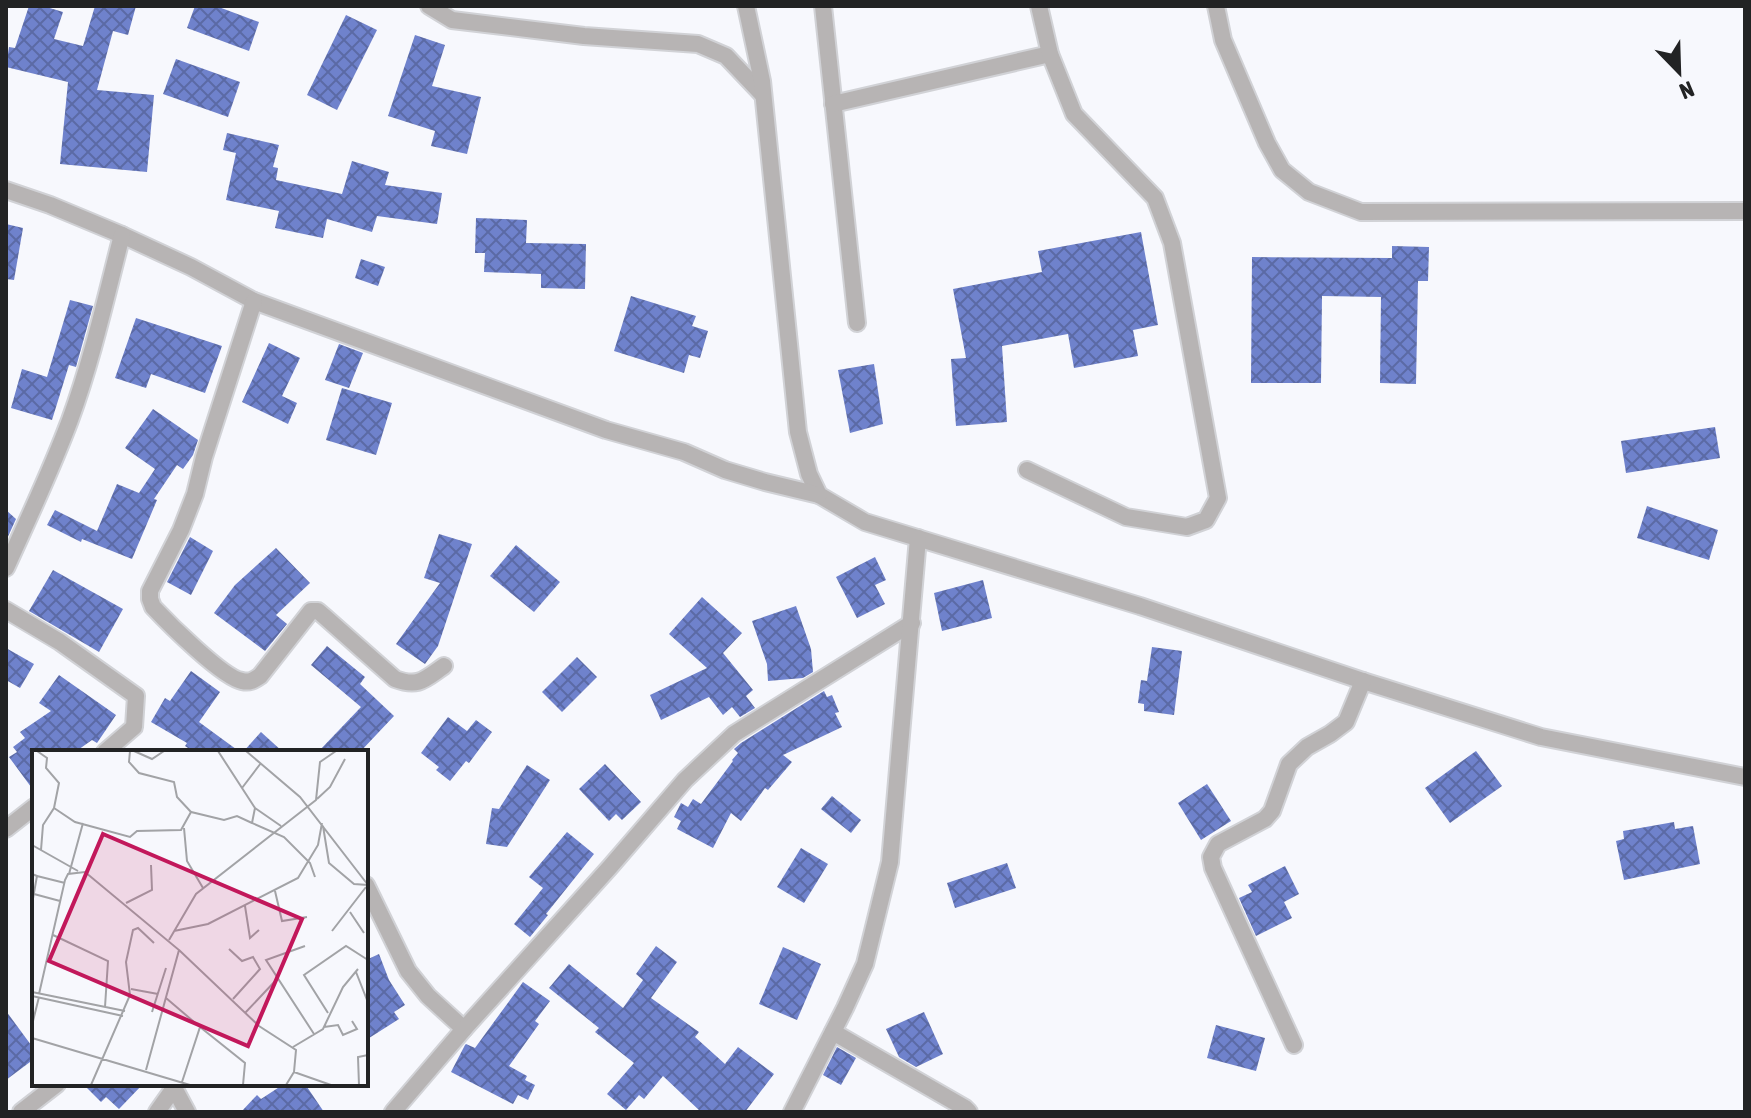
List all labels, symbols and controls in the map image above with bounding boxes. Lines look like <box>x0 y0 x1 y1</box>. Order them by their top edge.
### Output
north arrow <box>1639 32 1719 112</box>
text: N <box>1676 76 1698 105</box>
inset map <box>32 750 368 1086</box>

